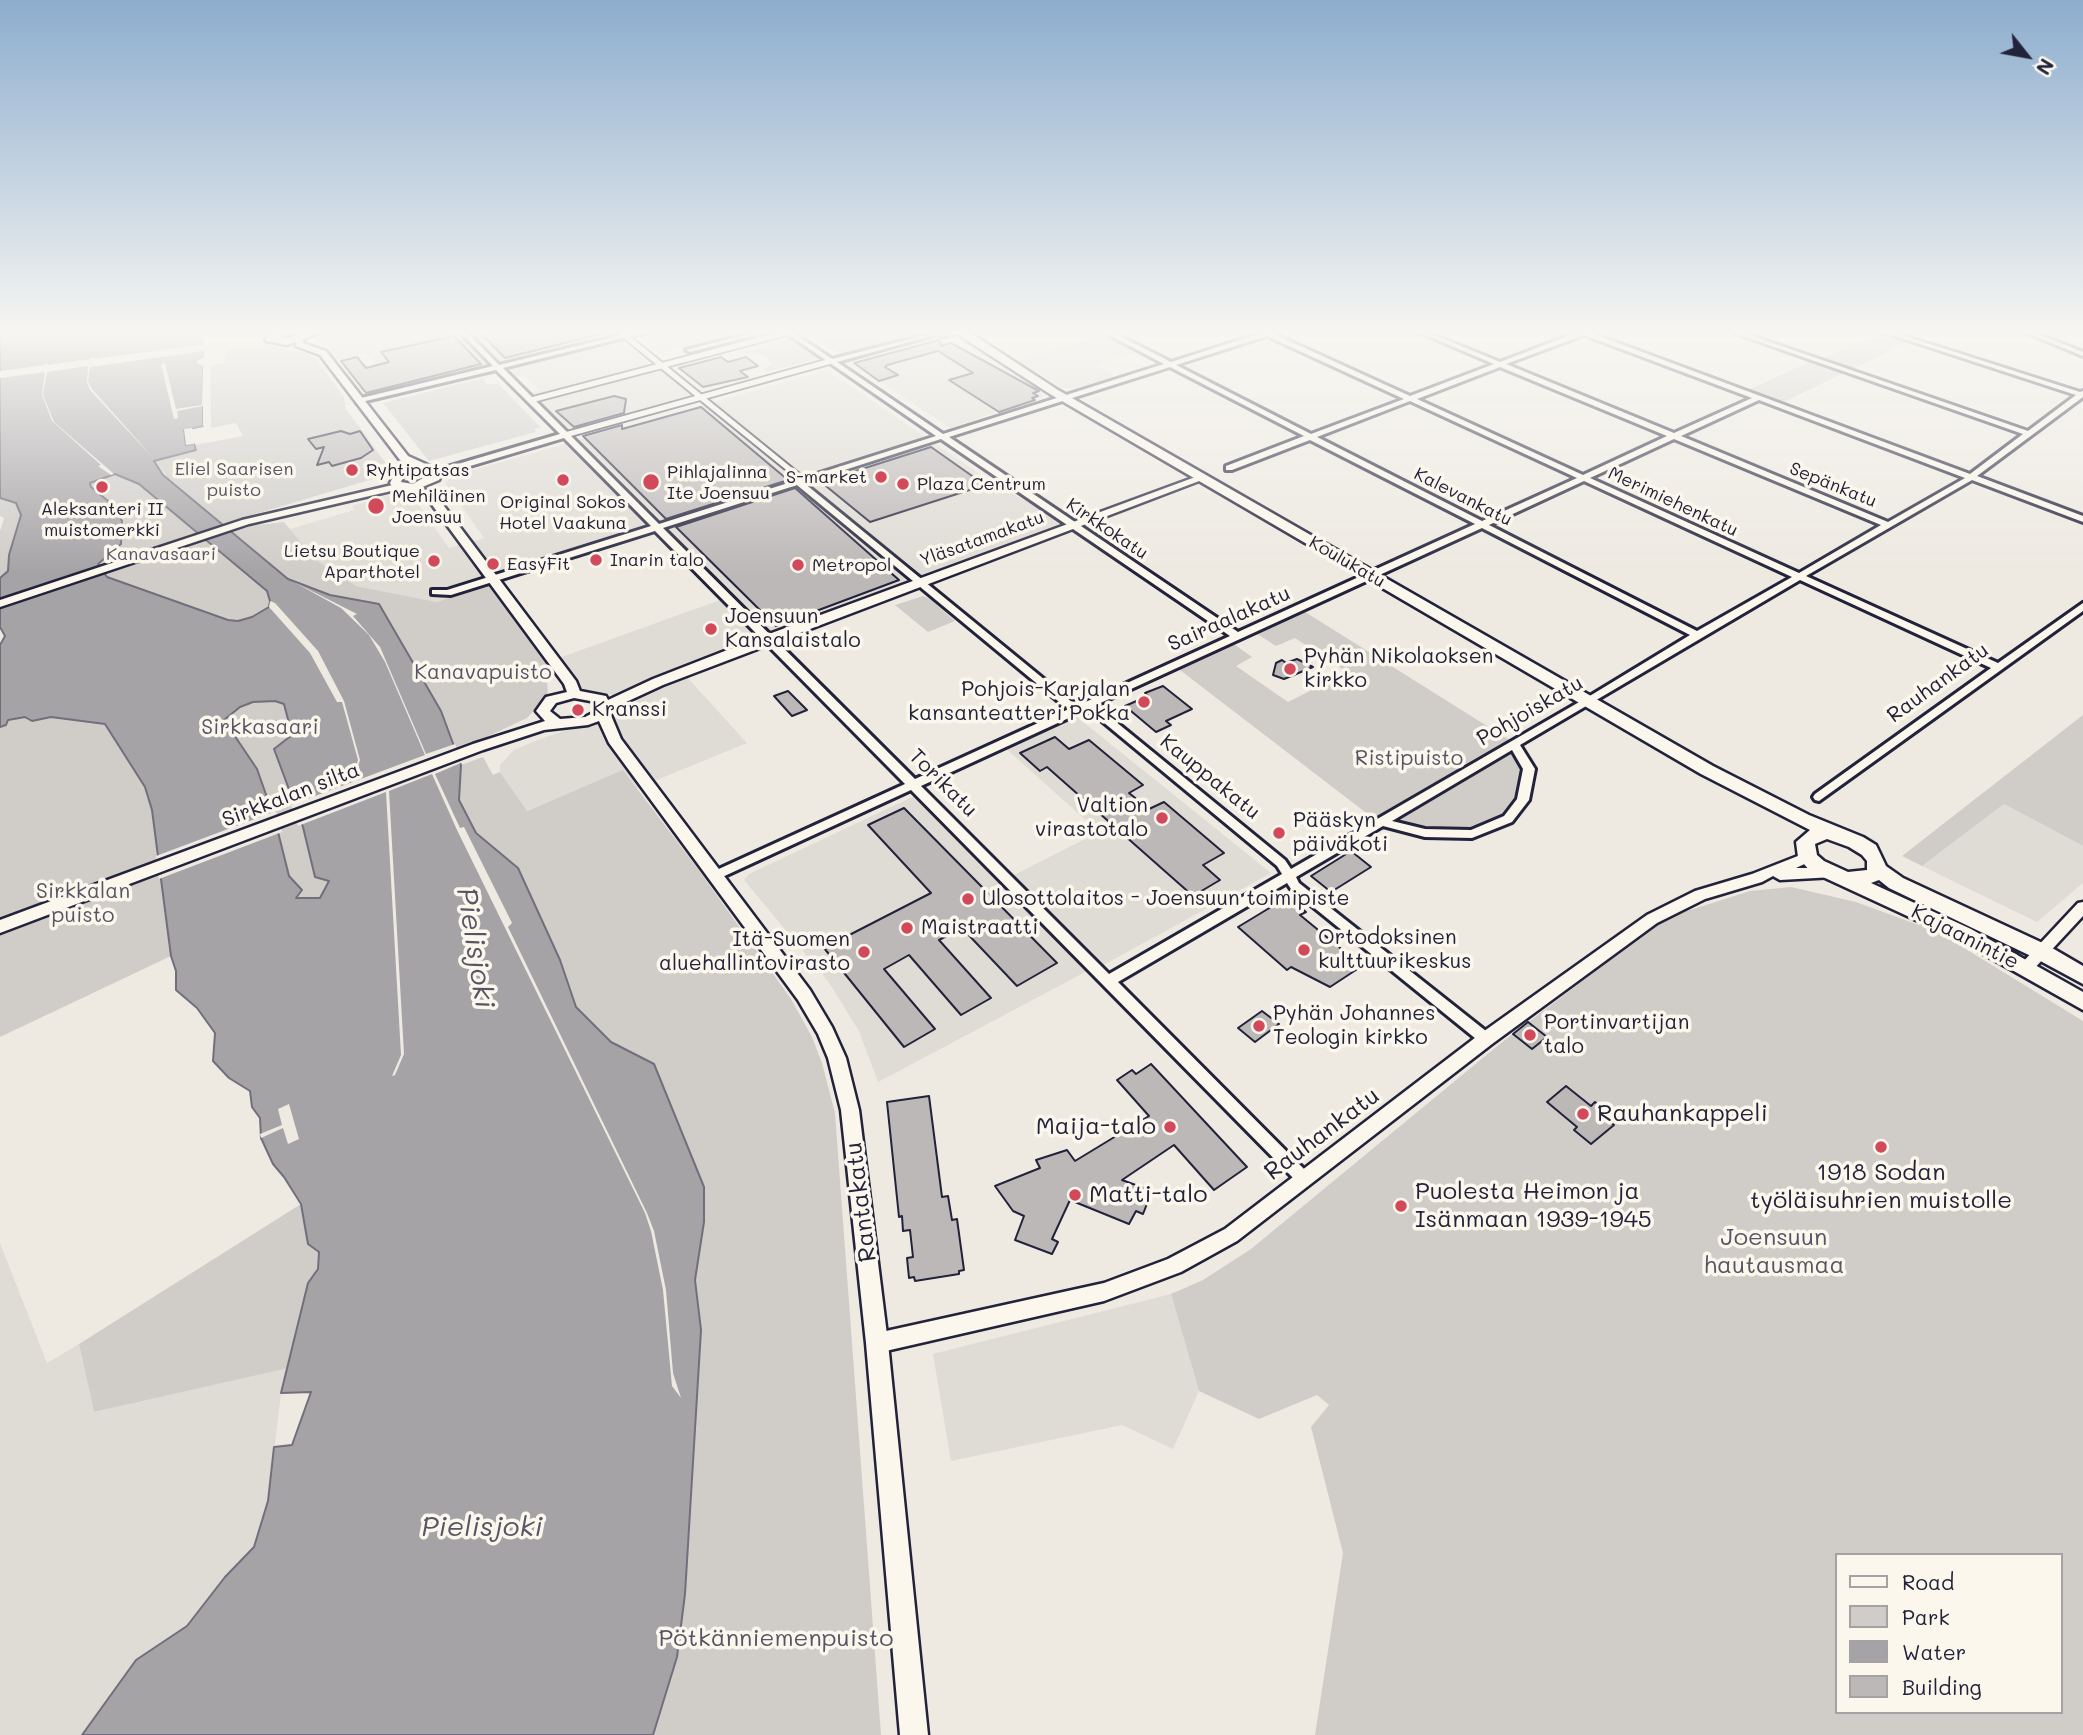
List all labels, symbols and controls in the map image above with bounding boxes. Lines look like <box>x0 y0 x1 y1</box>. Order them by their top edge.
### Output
north arrow <box>1992 21 2062 91</box>
text: N <box>2031 54 2060 80</box>
park label: Eliel Saarisen puisto <box>175 458 293 500</box>
street label: Sepänkatu <box>1786 458 1880 512</box>
place label: Ryhtipatsas <box>366 459 469 481</box>
place label: Pihlajalinna Ite Joensuu <box>667 461 770 504</box>
marker: Ryhtipatsas <box>344 462 360 478</box>
street label: Merimiehenkatu <box>1605 462 1741 542</box>
street label: Kalevankatu <box>1410 463 1516 531</box>
place label: S-market <box>786 466 867 488</box>
marker: S-market <box>873 469 889 485</box>
marker: Original Sokos Hotel Vaakuna <box>555 472 571 488</box>
marker: Pihlajalinna Ite Joensuu <box>641 472 661 492</box>
place label: Plaza Centrum <box>917 473 1046 495</box>
marker: Plaza Centrum <box>895 476 911 492</box>
marker: Aleksanteri II muistomerkki <box>94 479 110 495</box>
place label: Mehiläinen Joensuu <box>392 485 485 528</box>
place label: Original Sokos Hotel Vaakuna <box>499 491 627 534</box>
street label: Kirkkokatu <box>1062 494 1152 564</box>
marker: Mehiläinen Joensuu <box>366 496 386 516</box>
place label: Aleksanteri II muistomerkki <box>41 498 163 540</box>
street label: Yläsatamakatu <box>917 506 1047 572</box>
street label: Koulukatu <box>1305 532 1389 592</box>
place label: Lietsu Boutique Aparthotel <box>284 540 420 582</box>
park label: Kanavasaari <box>106 543 216 565</box>
place label: Inarin talo <box>610 549 704 571</box>
marker: Inarin talo <box>588 552 604 568</box>
marker: Lietsu Boutique Aparthotel <box>426 553 442 569</box>
place label: EasyFit <box>507 553 570 575</box>
place label: Metropol <box>812 554 891 576</box>
marker: EasyFit <box>485 556 501 572</box>
marker: Metropol <box>790 557 806 573</box>
street label: Sairaalakatu <box>1164 581 1294 657</box>
place label: Joensuun Kansalaistalo <box>725 604 861 654</box>
marker: Joensuun Kansalaistalo <box>703 621 719 637</box>
street label: Rauhankatu <box>1882 638 1994 728</box>
place label: Pyhän Nikolaoksen kirkko <box>1304 644 1493 694</box>
park label: Kanavapuisto <box>414 660 552 686</box>
marker: Pyhän Nikolaoksen kirkko <box>1282 661 1298 677</box>
street label: Pohjoiskatu <box>1473 671 1587 751</box>
place label: Pohjois-Karjalan kansanteatteri Pokka <box>908 677 1130 727</box>
marker: Pohjois-Karjalan kansanteatteri Pokka <box>1136 694 1152 710</box>
place label: Kranssi <box>592 697 667 723</box>
marker: Kranssi <box>570 702 586 718</box>
park label: Sirkkasaari <box>201 715 319 741</box>
street label: Kauppakatu <box>1155 729 1265 825</box>
street label: Torikatu <box>904 744 982 822</box>
park label: Ristipuisto <box>1355 746 1463 772</box>
street label: Sirkkalan silta <box>219 757 363 833</box>
place label: Valtion virastotalo <box>1035 793 1148 843</box>
place label: Pääskyn päiväkoti <box>1293 808 1388 858</box>
marker: Valtion virastotalo <box>1154 810 1170 826</box>
marker: Pääskyn päiväkoti <box>1271 825 1287 841</box>
park label: Sirkkalan puisto <box>36 879 130 929</box>
water label: Pielisjoki <box>449 885 501 1011</box>
place label: Ulosottolaitos - Joensuun toimipiste <box>982 886 1350 912</box>
marker: Ulosottolaitos - Joensuun toimipiste <box>960 891 976 907</box>
street label: Kajaanintie <box>1907 899 2023 975</box>
place label: Maistraatti <box>921 915 1038 941</box>
marker: Maistraatti <box>899 920 915 936</box>
place label: Ortodoksinen kulttuurikeskus <box>1318 925 1472 975</box>
place label: Itä-Suomen aluehallintovirasto <box>659 927 850 977</box>
marker: Ortodoksinen kulttuurikeskus <box>1296 942 1312 958</box>
marker: Itä-Suomen aluehallintovirasto <box>856 944 872 960</box>
place label: Pyhän Johannes Teologin kirkko <box>1273 1001 1435 1051</box>
place label: Portinvartijan talo <box>1544 1010 1689 1060</box>
marker: Pyhän Johannes Teologin kirkko <box>1251 1018 1267 1034</box>
marker: Portinvartijan talo <box>1522 1027 1538 1043</box>
street label: Rauhankatu <box>1259 1081 1385 1187</box>
place label: Rauhankappeli <box>1597 1100 1768 1128</box>
marker: Rauhankappeli <box>1575 1106 1591 1122</box>
place label: Maija-talo <box>1036 1113 1156 1141</box>
marker: Maija-talo <box>1162 1119 1178 1135</box>
marker: 1918 Sodan työläisuhrien muistolle <box>1873 1139 1889 1155</box>
street label: Rantakatu <box>839 1140 883 1264</box>
place label: 1918 Sodan työläisuhrien muistolle <box>1750 1159 2012 1215</box>
place label: Puolesta Heimon ja Isänmaan 1939-1945 <box>1415 1178 1652 1234</box>
place label: Matti-talo <box>1089 1181 1207 1209</box>
marker: Matti-talo <box>1067 1187 1083 1203</box>
marker: Puolesta Heimon ja Isänmaan 1939-1945 <box>1393 1198 1409 1214</box>
park label: Joensuun hautausmaa <box>1704 1224 1844 1280</box>
water label: Pielisjoki <box>421 1510 543 1544</box>
legend <box>1834 1553 2062 1714</box>
text: Road <box>1902 1568 1954 1595</box>
text: Park <box>1902 1603 1950 1630</box>
park label: Pötkänniemenpuisto <box>659 1625 893 1653</box>
text: Water <box>1902 1638 1966 1665</box>
text: Building <box>1902 1673 1982 1700</box>

